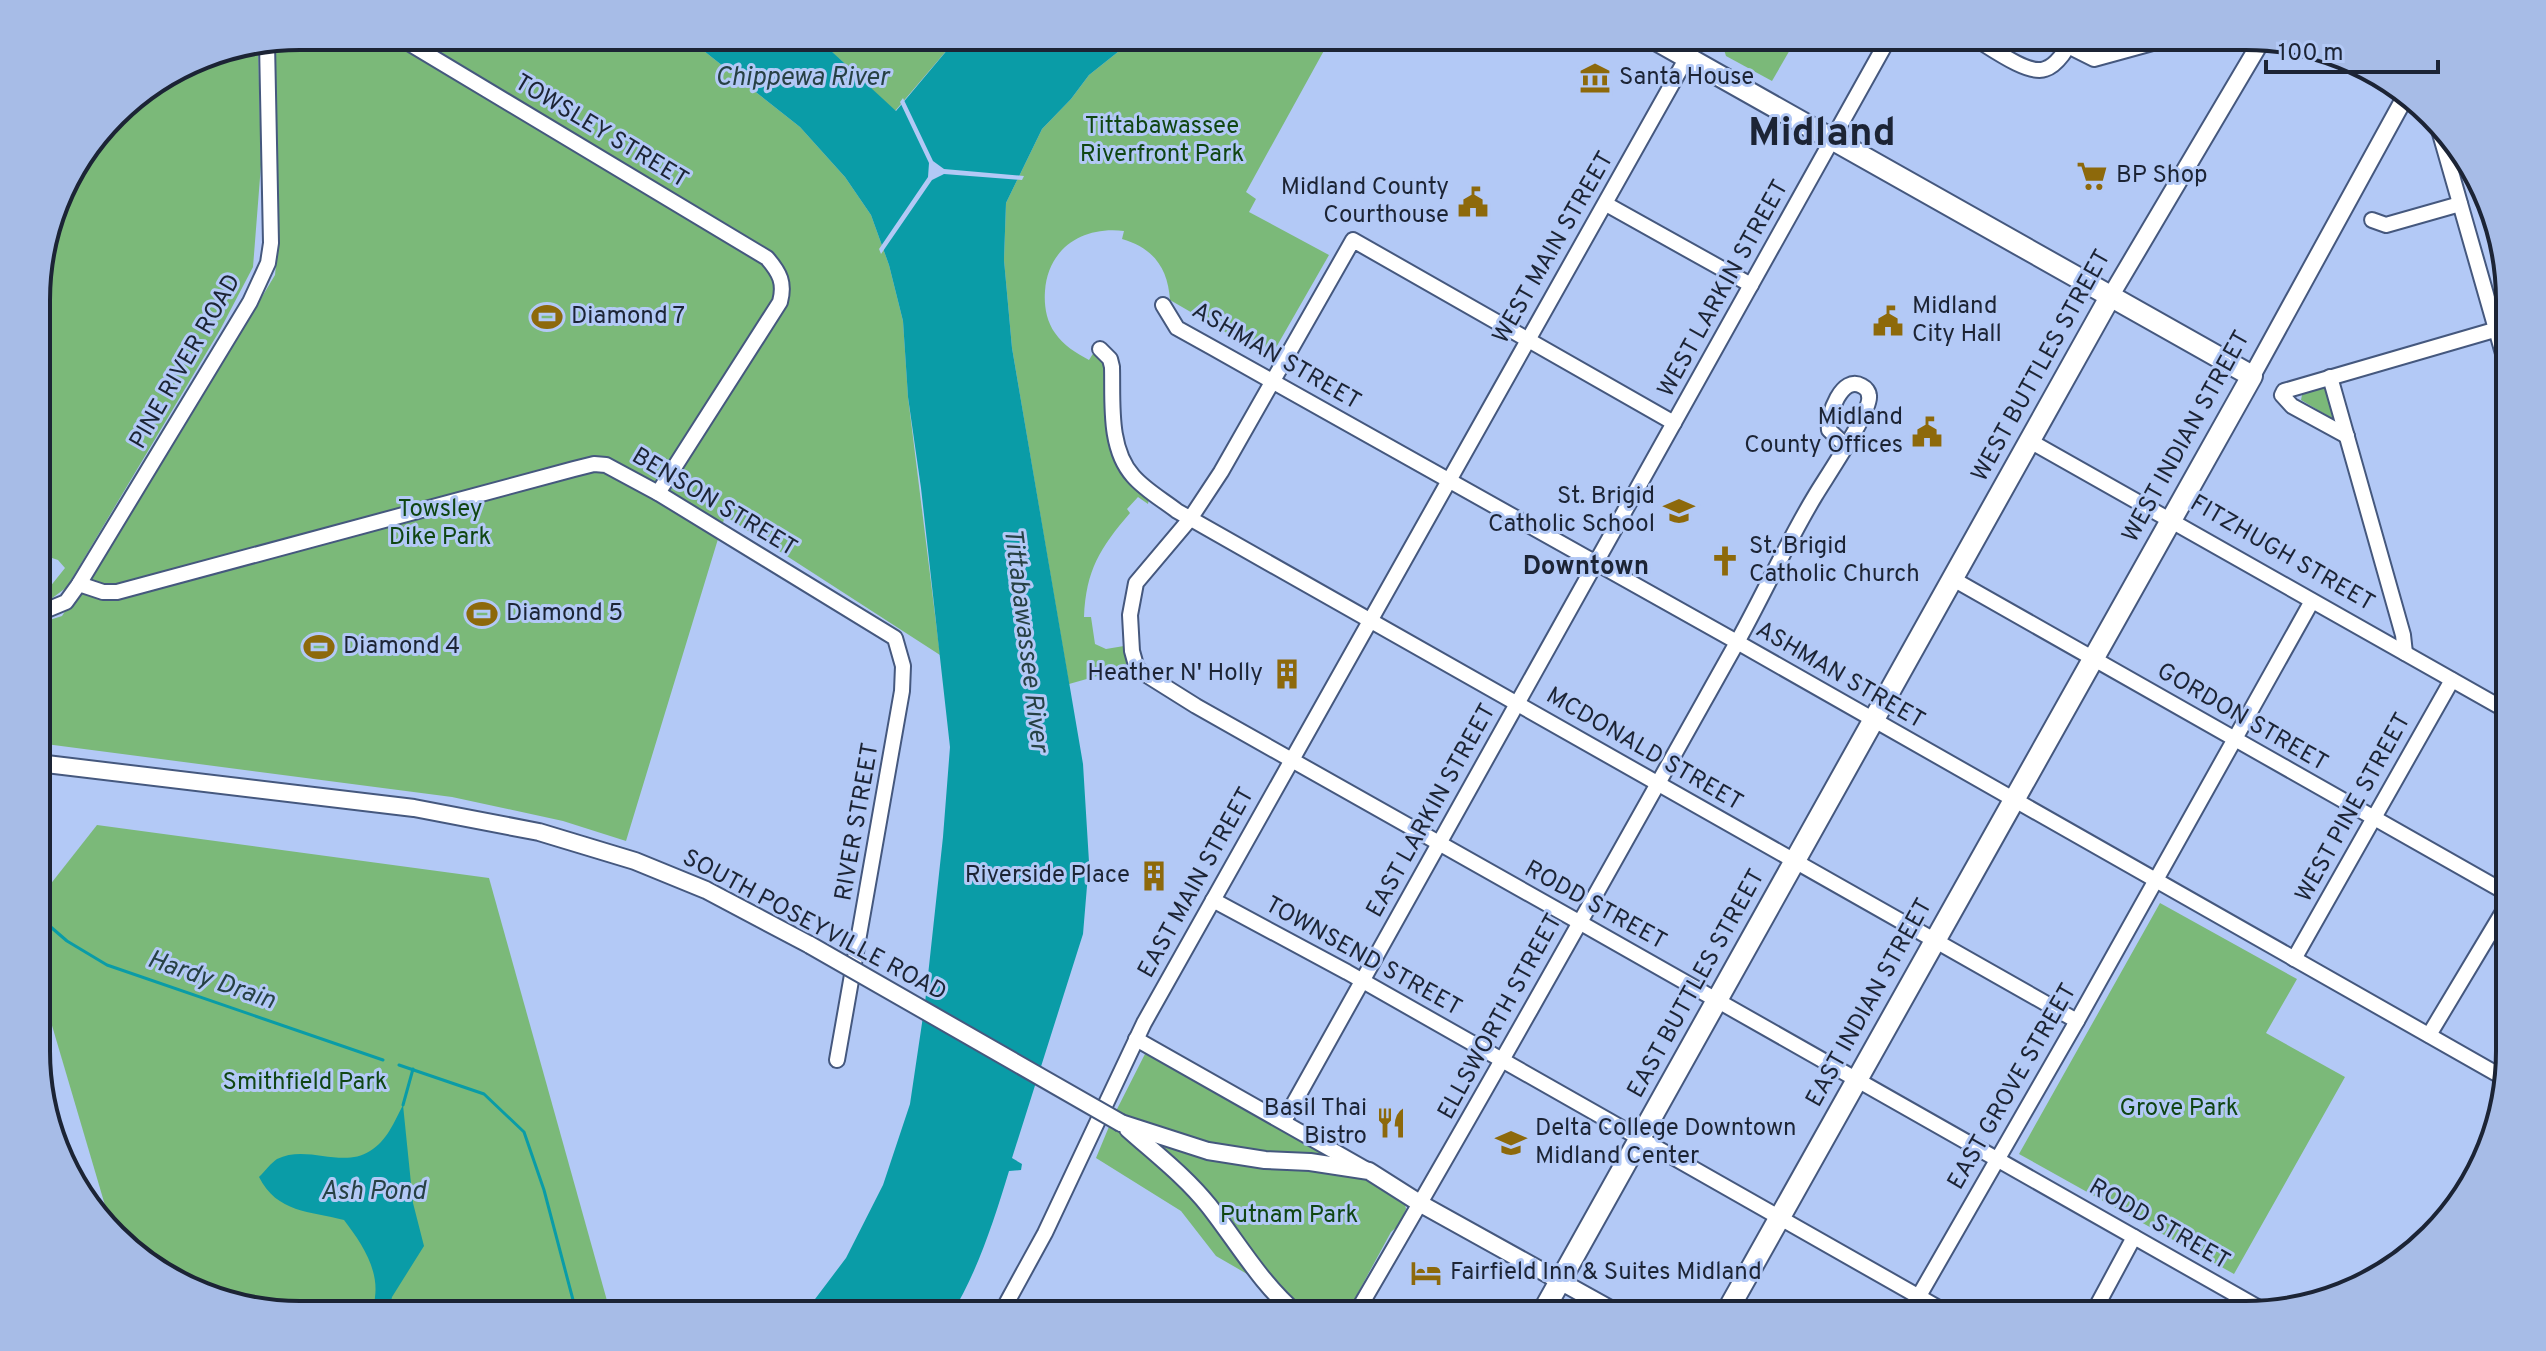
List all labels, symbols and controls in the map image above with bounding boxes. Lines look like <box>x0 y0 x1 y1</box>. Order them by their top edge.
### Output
scale bar <box>2266 24 2438 74</box>
text: 100 m <box>2278 39 2344 69</box>
museum icon: Santa House <box>1578 61 1612 95</box>
water label: Chippewa River <box>715 62 891 95</box>
place label: Santa House <box>1619 63 1754 93</box>
street label: TOWSLEY STREET <box>509 68 693 196</box>
district label: Midland <box>1748 110 1896 160</box>
park label: Tittabawassee Riverfront Park <box>1080 112 1244 170</box>
street label: WEST MAIN STREET <box>1487 147 1621 349</box>
supermarket icon: BP Shop <box>2075 159 2109 193</box>
place label: BP Shop <box>2116 161 2207 191</box>
place label: Midland County Courthouse <box>1281 173 1449 231</box>
street label: WEST LARKIN STREET <box>1652 175 1796 403</box>
public building icon: Midland County Courthouse <box>1456 185 1490 219</box>
street label: WEST BUTTLES STREET <box>1966 245 2118 487</box>
street label: PINE RIVER ROAD <box>124 269 248 455</box>
place label: Midland City Hall <box>1912 292 2002 350</box>
street label: ASHMAN STREET <box>1186 296 1366 418</box>
sports icon: Diamond 7 <box>530 300 564 334</box>
place label: Diamond 7 <box>571 302 685 332</box>
public building icon: Midland City Hall <box>1871 304 1905 338</box>
street label: WEST INDIAN STREET <box>2116 326 2258 548</box>
place label: Midland County Offices <box>1744 403 1903 461</box>
public building icon: Midland County Offices <box>1910 415 1944 449</box>
street label: BENSON STREET <box>626 442 802 564</box>
place label: St. Brigid Catholic School <box>1488 482 1655 540</box>
street label: FITZHUGH STREET <box>2184 489 2380 619</box>
school or university icon: St. Brigid Catholic School <box>1662 494 1696 528</box>
park label: Towsley Dike Park <box>389 495 491 553</box>
water label: Tittabawassee River <box>995 526 1055 756</box>
place label: St. Brigid Catholic Church <box>1749 532 1920 590</box>
church icon: St. Brigid Catholic Church <box>1708 544 1742 578</box>
district label: Downtown <box>1523 551 1649 584</box>
sports icon: Diamond 5 <box>465 597 499 631</box>
place label: Diamond 5 <box>506 599 623 629</box>
street label: ASHMAN STREET <box>1750 615 1930 737</box>
sports icon: Diamond 4 <box>302 630 336 664</box>
place label: Diamond 4 <box>343 632 460 662</box>
building icon: Heather N' Holly <box>1270 657 1304 691</box>
street label: GORDON STREET <box>2151 657 2333 779</box>
place label: Heather N' Holly <box>1087 659 1263 689</box>
street label: MCDONALD STREET <box>1540 681 1748 819</box>
street label: EAST LARKIN STREET <box>1361 699 1503 923</box>
street label: WEST PINE STREET <box>2290 708 2418 908</box>
street label: RIVER STREET <box>829 741 887 903</box>
street label: EAST MAIN STREET <box>1132 782 1262 984</box>
street label: SOUTH POSEYVILLE ROAD <box>677 844 951 1008</box>
street label: RODD STREET <box>1519 855 1671 957</box>
building icon: Riverside Place <box>1137 859 1171 893</box>
place label: Riverside Place <box>965 861 1130 891</box>
street label: EAST BUTTLES STREET <box>1622 864 1772 1104</box>
street label: TOWNSEND STREET <box>1259 890 1467 1024</box>
street label: EAST INDIAN STREET <box>1800 893 1940 1113</box>
street label: ELLSWORTH STREET <box>1432 909 1570 1125</box>
water label: Hardy Drain <box>143 944 279 1018</box>
street label: EAST GROVE STREET <box>1942 979 2084 1195</box>
park label: Smithfield Park <box>223 1068 387 1098</box>
place label: Basil Thai Bistro <box>1264 1094 1367 1152</box>
park label: Grove Park <box>2120 1094 2238 1124</box>
restaurant icon: Basil Thai Bistro <box>1374 1106 1408 1140</box>
place label: Delta College Downtown Midland Center <box>1535 1114 1797 1172</box>
school or university icon: Delta College Downtown Midland Center <box>1494 1126 1528 1160</box>
street label: RODD STREET <box>2083 1173 2235 1277</box>
water label: Ash Pond <box>320 1176 427 1209</box>
park label: Putnam Park <box>1220 1201 1358 1231</box>
hotel icon: Fairfield Inn & Suites Midland <box>1409 1256 1443 1290</box>
place label: Fairfield Inn & Suites Midland <box>1450 1258 1762 1288</box>

